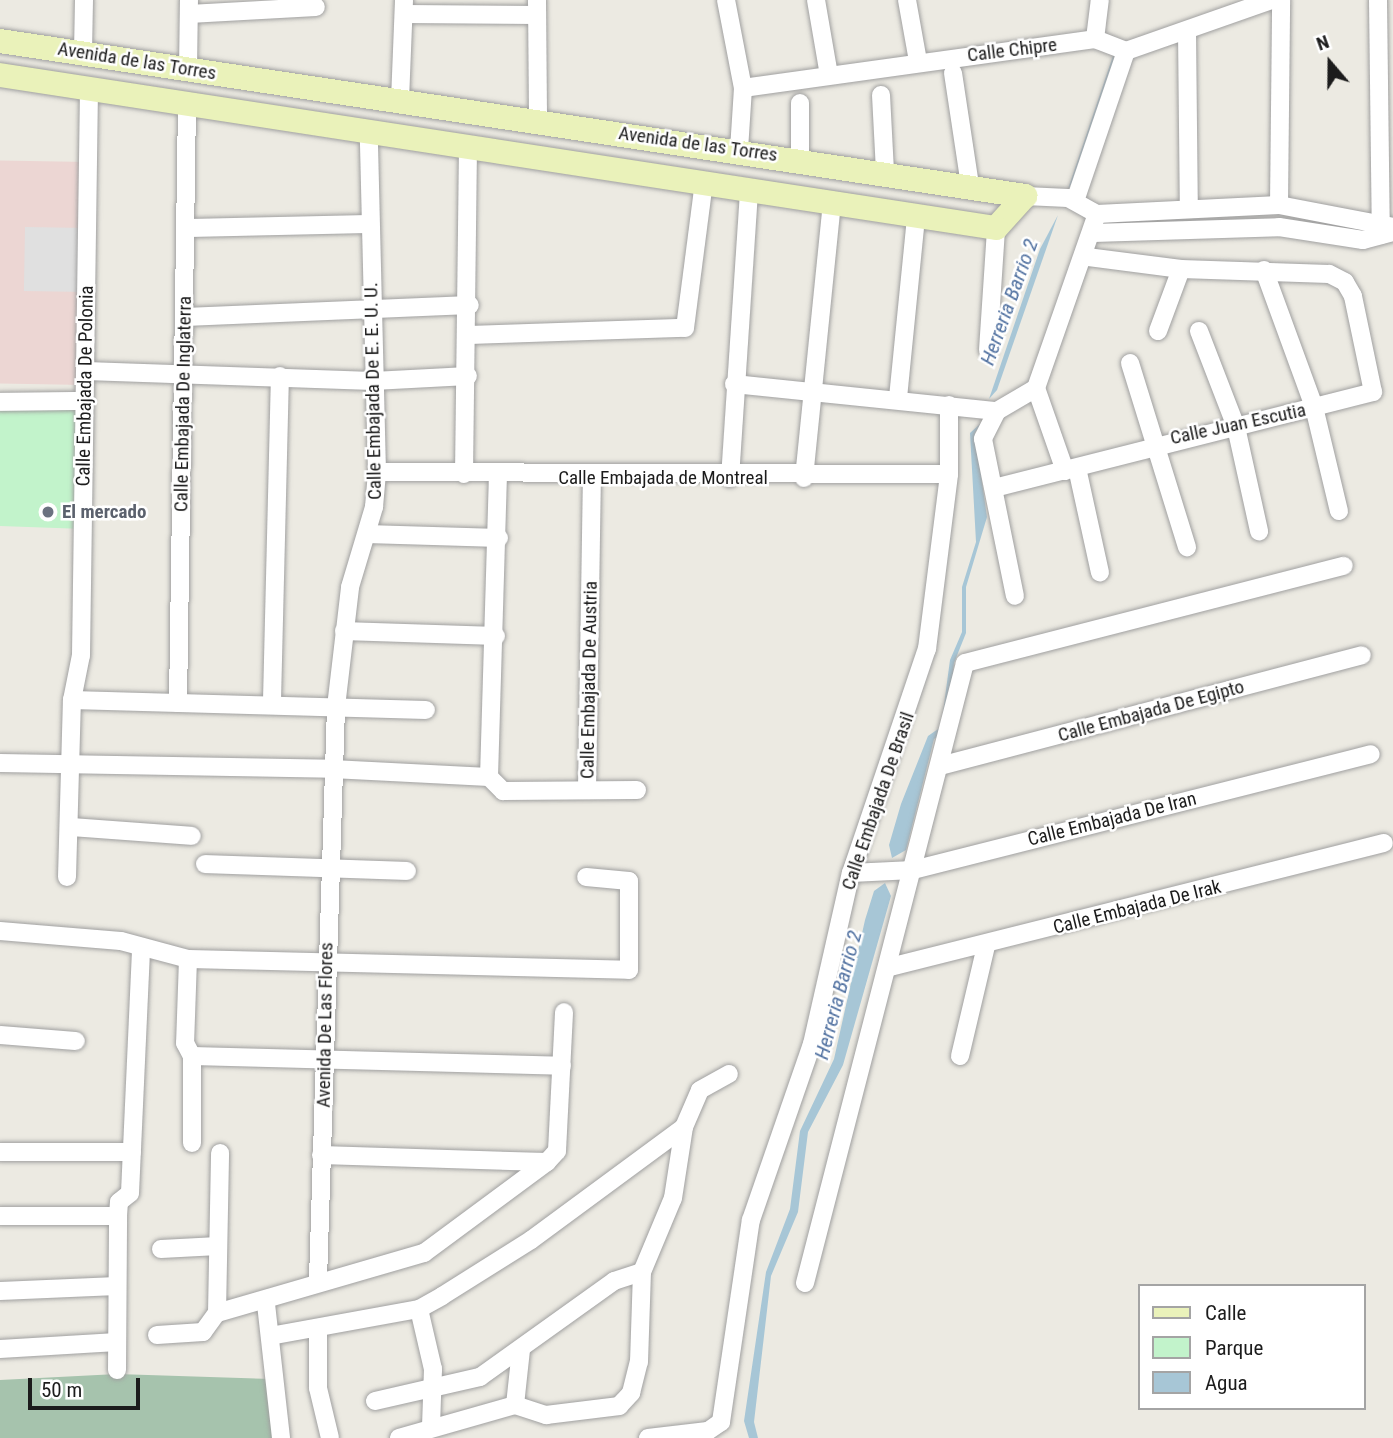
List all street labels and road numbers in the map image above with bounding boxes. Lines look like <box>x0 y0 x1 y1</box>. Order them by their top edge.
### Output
street label: Calle Chipre <box>966 33 1058 67</box>
street label: Avenida de las Torres <box>56 37 218 85</box>
street label: Avenida de las Torres <box>617 122 779 166</box>
street label: Calle Embajada De E. E. U. U. <box>360 282 386 500</box>
street label: Calle Embajada De Polonia <box>72 285 98 487</box>
street label: Calle Embajada De Inglaterra <box>170 296 196 512</box>
street label: Calle Juan Escutia <box>1168 398 1308 450</box>
street label: Calle Embajada de Montreal <box>558 467 768 489</box>
street label: Calle Embajada De Austria <box>576 581 602 779</box>
street label: Calle Embajada De Egipto <box>1055 675 1247 747</box>
street label: Calle Embajada De Brasil <box>837 709 919 893</box>
street label: Calle Embajada De Iran <box>1025 787 1199 851</box>
street label: Calle Embajada De Irak <box>1051 875 1223 939</box>
street label: Avenida De Las Flores <box>312 942 338 1108</box>

